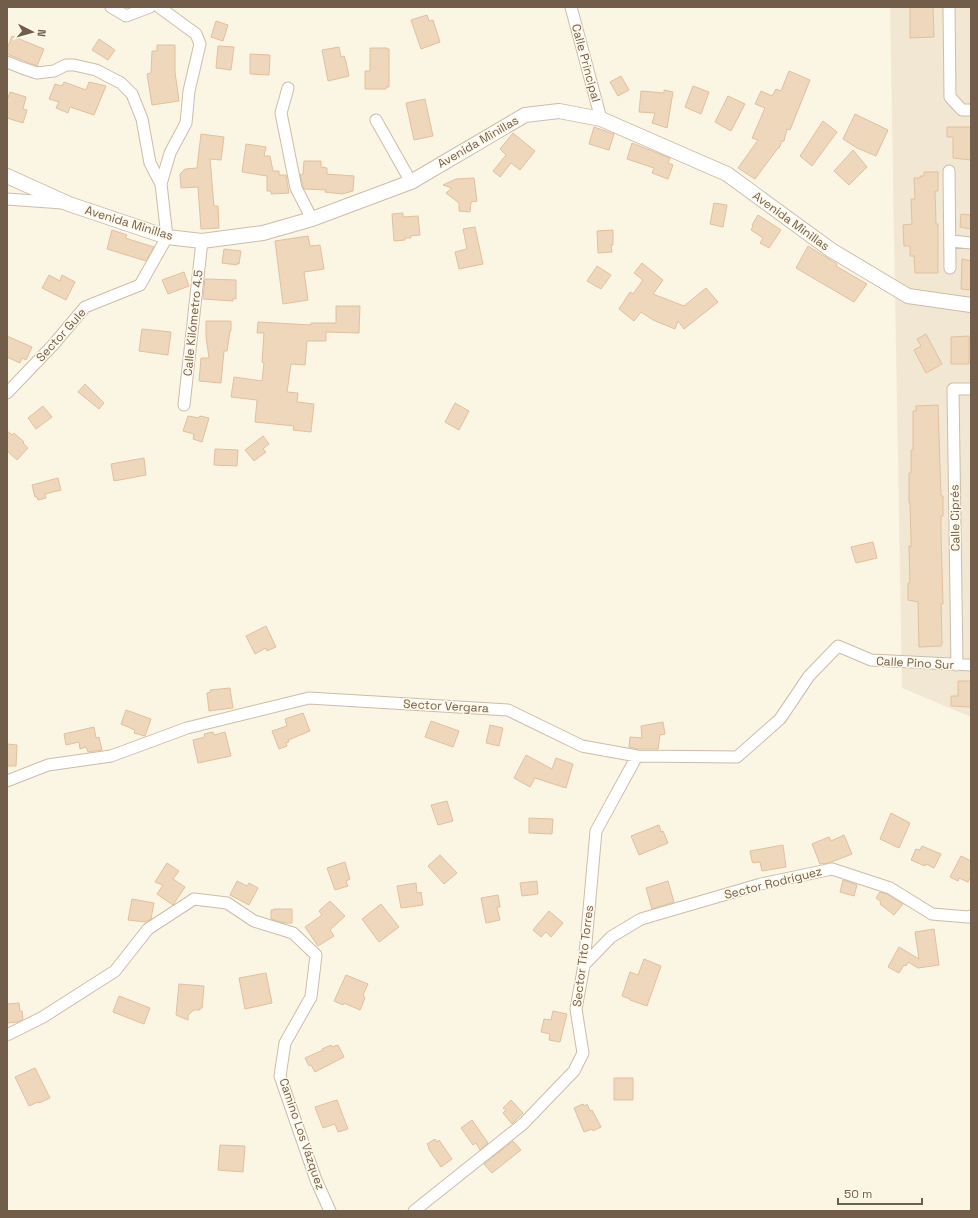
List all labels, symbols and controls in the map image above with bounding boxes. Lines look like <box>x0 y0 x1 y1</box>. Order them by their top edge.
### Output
north arrow <box>12 12 52 52</box>
street label: Calle Principal <box>568 22 604 104</box>
text: N <box>35 29 49 37</box>
street label: Avenida Minillas <box>434 112 522 172</box>
street label: Avenida Minillas <box>749 188 833 254</box>
street label: Avenida Minillas <box>83 202 175 244</box>
street label: Calle Kilómetro 4.5 <box>179 269 207 377</box>
street label: Sector Gule <box>33 305 89 365</box>
street label: Calle Ciprés <box>946 484 964 552</box>
street label: Calle Pino Sur <box>876 653 955 673</box>
street label: Sector Vergara <box>403 696 489 716</box>
street label: Sector Rodríguez <box>722 863 824 903</box>
street label: Sector Tito Torres <box>569 904 597 1008</box>
street label: Camino Los Vázquez <box>275 1076 329 1192</box>
scale bar <box>838 1180 922 1206</box>
text: 50 m <box>844 1186 872 1202</box>

